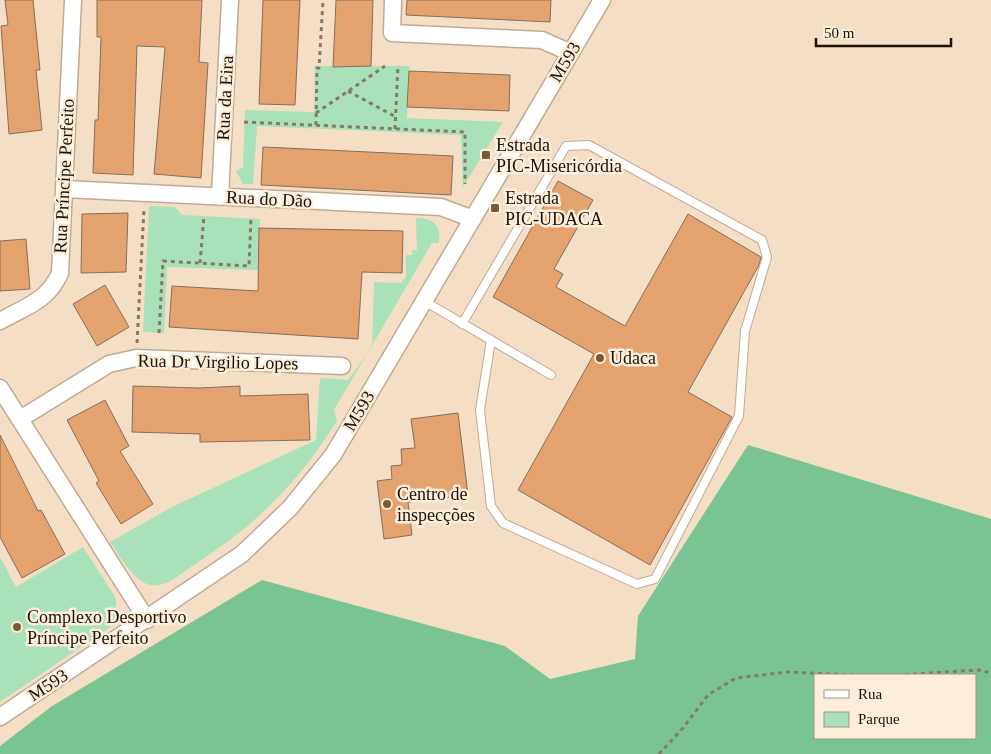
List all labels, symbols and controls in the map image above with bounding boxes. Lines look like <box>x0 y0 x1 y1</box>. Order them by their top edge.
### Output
scale bar <box>816 15 951 47</box>
text: 50 m <box>824 25 855 41</box>
street label: M593 <box>545 38 585 86</box>
street label: Rua da Eira <box>213 55 237 141</box>
street label: Rua Príncipe Perfeito <box>50 98 78 254</box>
place label: Estrada PIC-Misericórdia <box>496 135 622 176</box>
marker: Estrada PIC-Misericórdia <box>480 149 492 161</box>
street label: Rua do Dão <box>226 187 312 211</box>
place label: Estrada PIC-UDACA <box>505 188 603 229</box>
marker: Estrada PIC-UDACA <box>489 202 501 214</box>
place label: Udaca <box>610 348 656 368</box>
street label: Rua Dr Virgilio Lopes <box>137 351 299 373</box>
marker: Udaca <box>594 352 606 364</box>
street label: M593 <box>339 387 379 435</box>
place label: Centro de inspecções <box>397 484 475 525</box>
marker: Centro de inspecções <box>381 498 393 510</box>
place label: Complexo Desportivo Príncipe Perfeito <box>27 607 187 648</box>
marker: Complexo Desportivo Príncipe Perfeito <box>11 621 23 633</box>
street label: M593 <box>25 665 71 705</box>
legend <box>814 674 976 739</box>
text: Rua <box>858 686 883 702</box>
text: Parque <box>858 711 900 727</box>

